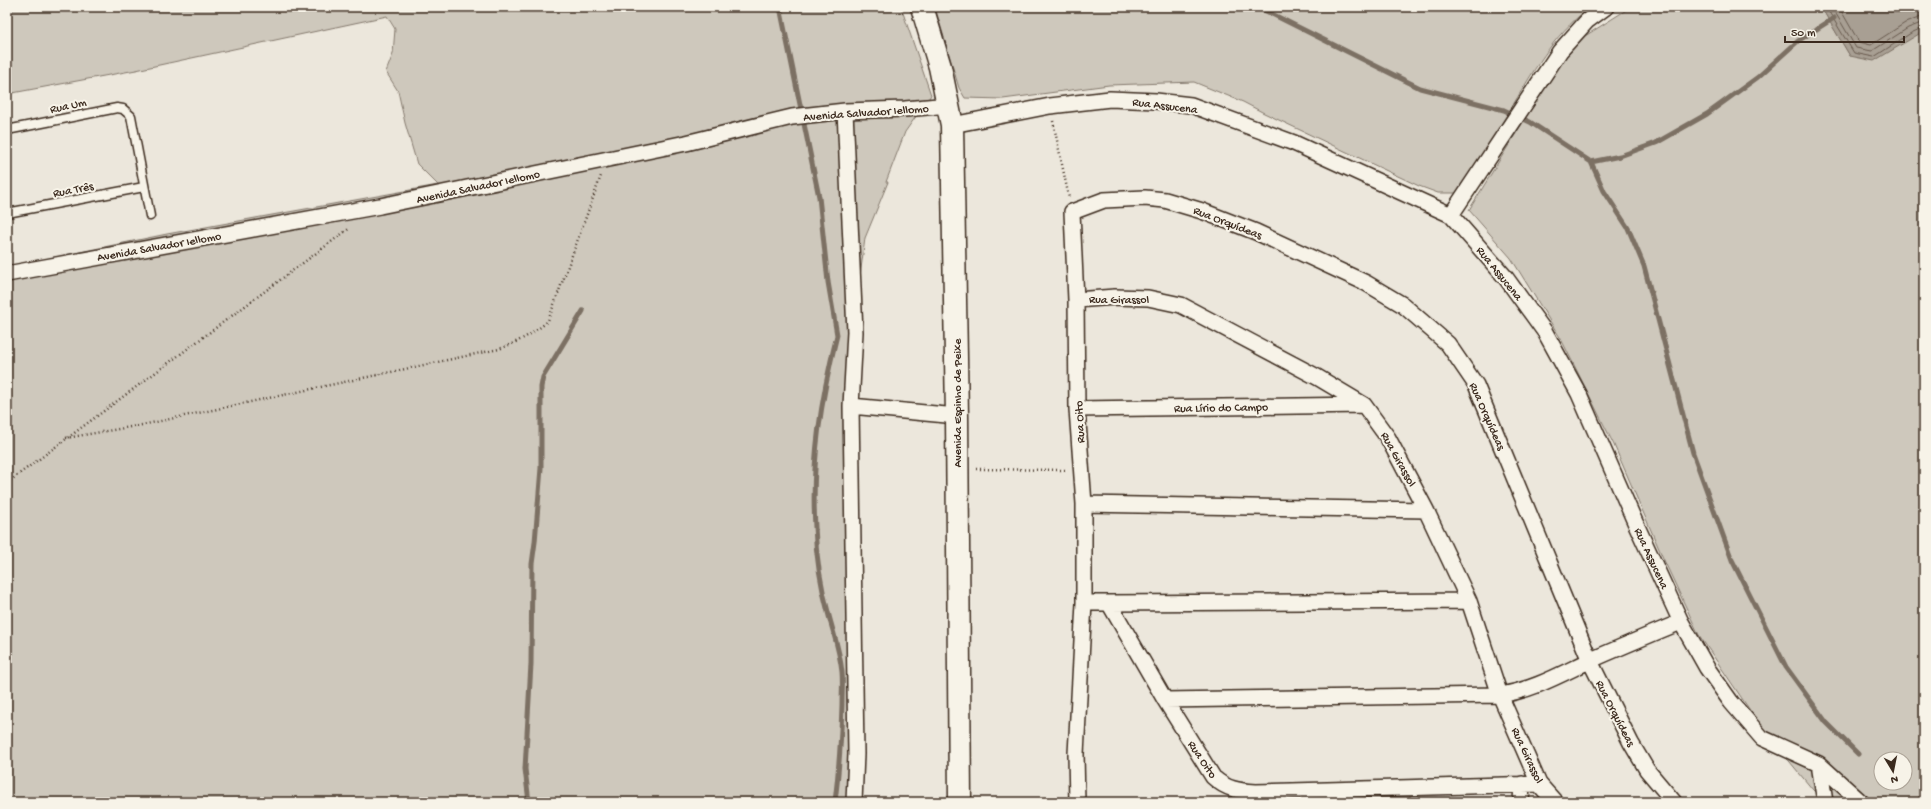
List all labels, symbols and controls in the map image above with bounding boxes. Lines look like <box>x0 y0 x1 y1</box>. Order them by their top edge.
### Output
scale bar <box>1785 18 1904 44</box>
text: 50 m <box>1791 27 1816 41</box>
street label: Rua Um <box>49 96 88 118</box>
street label: Rua Assucena <box>1131 96 1198 118</box>
street label: Avenida Salvador Iellomo <box>803 103 929 125</box>
street label: Avenida Salvador Iellomo <box>415 168 541 208</box>
street label: Rua Três <box>52 180 95 202</box>
street label: Rua Orquídeas <box>1191 204 1264 244</box>
street label: Avenida Salvador Iellomo <box>96 230 223 266</box>
street label: Rua Assucena <box>1472 244 1525 304</box>
street label: Rua Girassol <box>1089 294 1149 308</box>
street label: Avenida Espinho de Peixe <box>952 338 966 468</box>
street label: Rua Orquídeas <box>1465 381 1508 453</box>
street label: Rua Oito <box>1073 400 1089 443</box>
street label: Rua Lírio do Campo <box>1174 401 1268 417</box>
street label: Rua Girassol <box>1377 430 1418 490</box>
street label: Rua Assucena <box>1630 526 1671 592</box>
street label: Rua Orquídeas <box>1591 678 1637 750</box>
street label: Rua Girassol <box>1507 726 1545 786</box>
street label: Rua Oito <box>1184 739 1219 782</box>
north arrow <box>1873 751 1913 791</box>
text: N <box>1890 772 1899 785</box>

